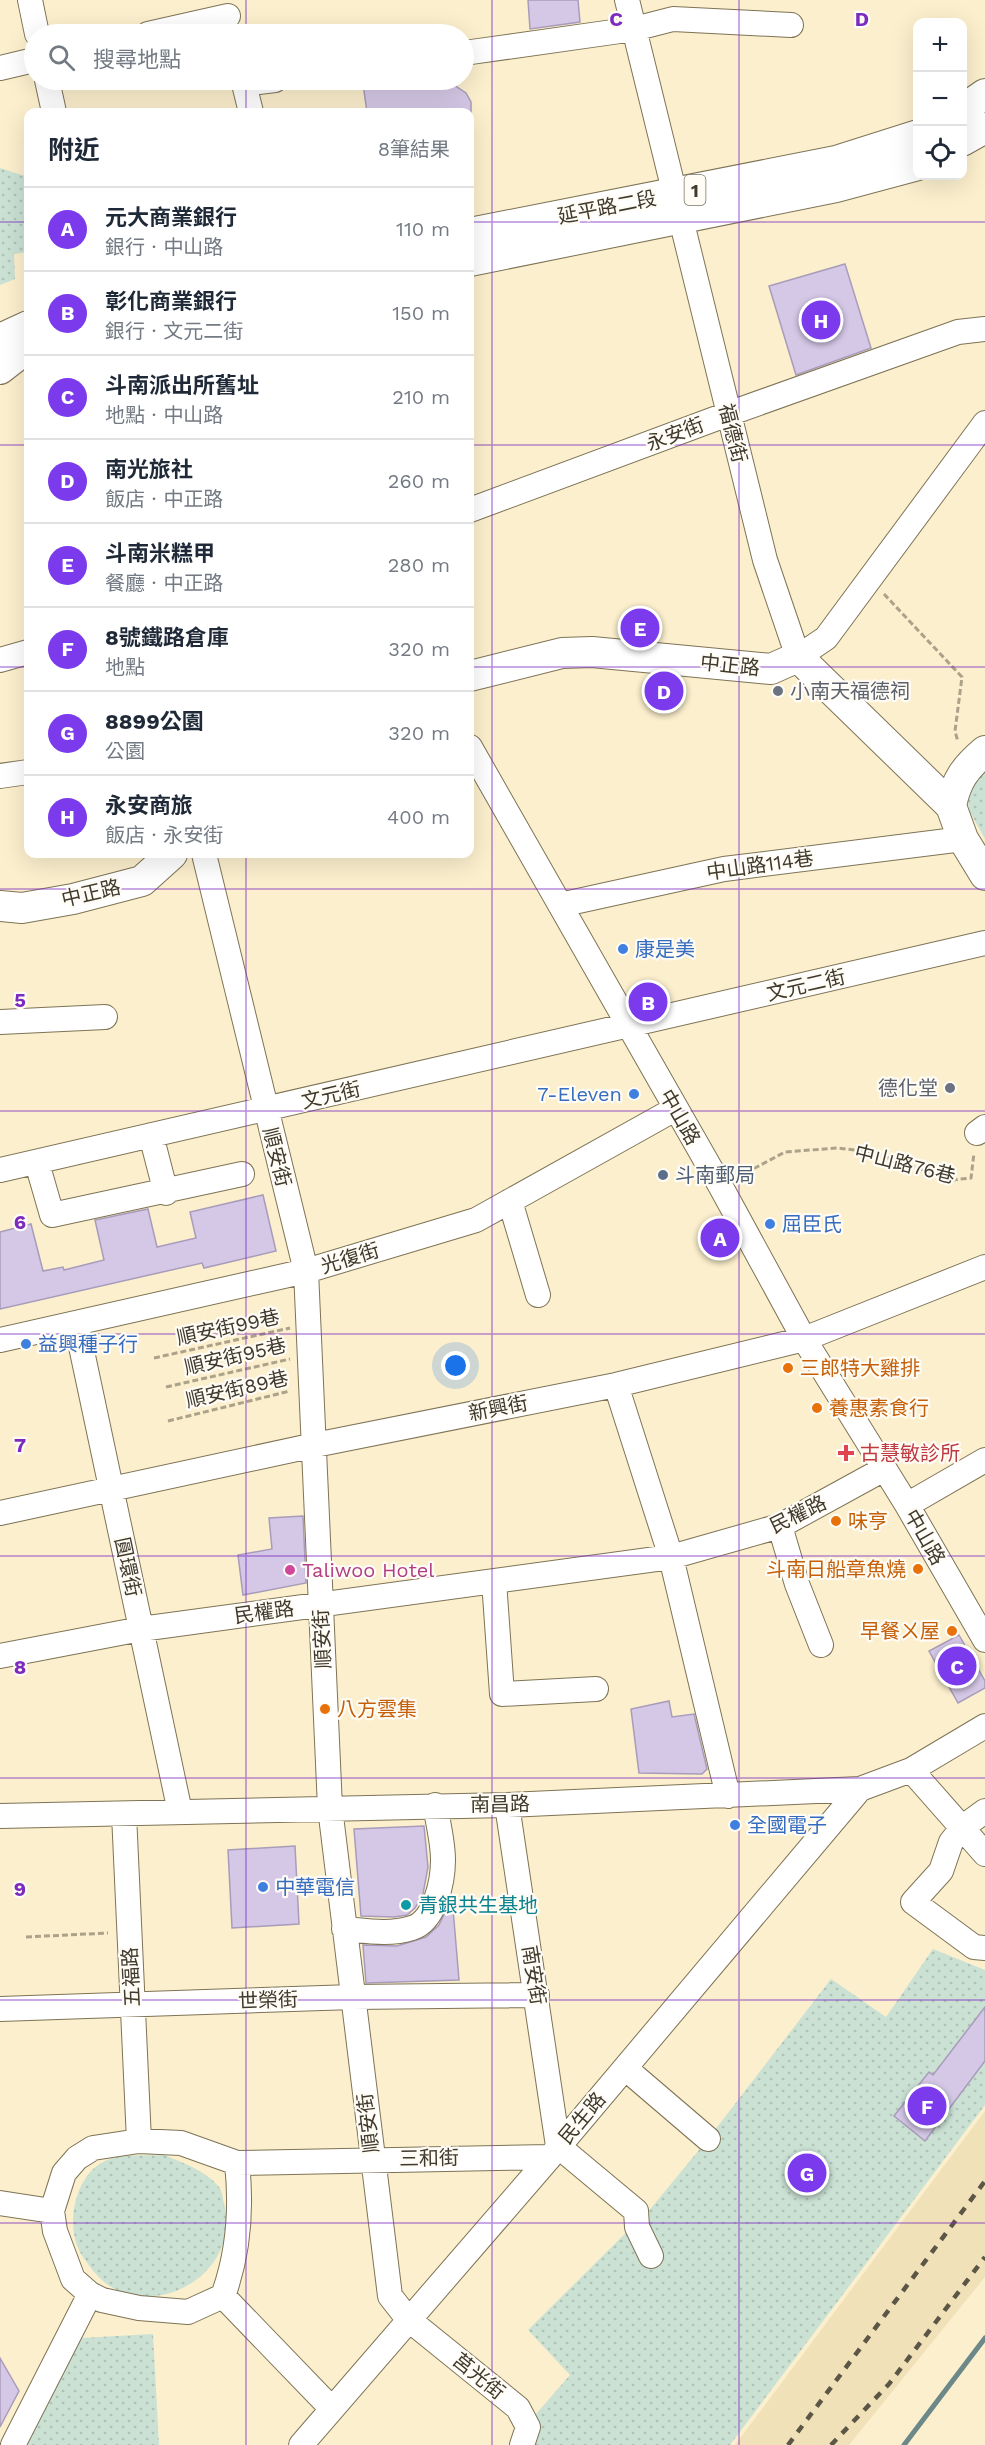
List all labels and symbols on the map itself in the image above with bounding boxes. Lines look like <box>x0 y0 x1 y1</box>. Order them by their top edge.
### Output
text: C <box>609 7 623 31</box>
text: D <box>855 7 869 31</box>
road number: 1 <box>684 175 706 205</box>
street label: 延平路二段 <box>556 186 658 228</box>
pin: H <box>802 298 840 342</box>
street label: 福德街 <box>714 401 752 465</box>
street label: 永安街 <box>643 412 707 456</box>
pin: E <box>620 606 660 650</box>
street label: 中正路 <box>699 650 761 680</box>
pin: D <box>644 668 684 714</box>
place label: 小南天福德祠 <box>790 679 910 703</box>
marker: 小南天福德祠 <box>771 684 785 698</box>
street label: 中山路114巷 <box>705 846 815 884</box>
street label: 中正路 <box>59 875 123 911</box>
place label: 康是美 <box>635 937 695 961</box>
marker: 康是美 <box>616 942 630 956</box>
street label: 文元二街 <box>764 964 848 1006</box>
pin: B <box>628 980 668 1024</box>
text: 5 <box>14 988 26 1012</box>
place label: 德化堂 <box>878 1076 938 1100</box>
street label: 文元街 <box>299 1077 363 1113</box>
marker: 德化堂 <box>943 1081 957 1095</box>
place label: 7-Eleven <box>537 1082 622 1106</box>
street label: 中山路 <box>655 1085 705 1149</box>
marker: 7-Eleven <box>627 1087 641 1101</box>
street label: 順安街 <box>258 1125 296 1189</box>
street label: 中山路76巷 <box>852 1140 958 1188</box>
place label: 斗南郵局 <box>675 1163 755 1187</box>
marker: 斗南郵局 <box>656 1168 670 1182</box>
text: 6 <box>14 1210 26 1234</box>
place label: 屈臣氏 <box>782 1212 842 1236</box>
pin: A <box>700 1216 740 1260</box>
marker: 屈臣氏 <box>763 1217 777 1231</box>
street label: 光復街 <box>318 1238 382 1278</box>
street label: 順安街99巷 <box>174 1304 282 1350</box>
place label: 益興種子行 <box>38 1332 138 1356</box>
street label: 順安街95巷 <box>182 1333 288 1379</box>
marker: 益興種子行 <box>19 1337 33 1351</box>
your location <box>441 1351 470 1380</box>
place label: 三郎特大雞排 <box>800 1356 920 1380</box>
marker: 三郎特大雞排 <box>781 1361 795 1375</box>
street label: 順安街89巷 <box>183 1366 291 1412</box>
street label: 新興街 <box>466 1390 530 1426</box>
place label: 養惠素食行 <box>829 1396 929 1420</box>
marker: 養惠素食行 <box>810 1401 824 1415</box>
text: 7 <box>14 1433 26 1457</box>
place label: 古慧敏診所 <box>860 1441 960 1465</box>
marker: 古慧敏診所 <box>837 1444 855 1462</box>
street label: 民權路 <box>766 1490 830 1538</box>
street label: 中山路 <box>900 1505 950 1569</box>
place label: 味亨 <box>848 1509 888 1533</box>
marker: 味亨 <box>829 1514 843 1528</box>
street label: 圓環街 <box>110 1535 146 1599</box>
place label: 斗南日船章魚燒 <box>766 1557 906 1581</box>
place label: Taliwoo Hotel <box>302 1558 434 1582</box>
marker: 斗南日船章魚燒 <box>911 1562 925 1576</box>
marker: Taliwoo Hotel <box>283 1563 297 1577</box>
street label: 民權路 <box>233 1596 295 1628</box>
street label: 順安街 <box>308 1608 336 1670</box>
place label: 早餐ㄨ屋 <box>860 1619 940 1643</box>
marker: 早餐ㄨ屋 <box>945 1624 959 1638</box>
pin: C <box>938 1644 976 1688</box>
text: 8 <box>14 1655 26 1679</box>
place label: 八方雲集 <box>337 1697 417 1721</box>
marker: 八方雲集 <box>318 1702 332 1716</box>
street label: 南昌路 <box>470 1791 530 1817</box>
place label: 全國電子 <box>747 1813 827 1837</box>
marker: 全國電子 <box>728 1818 742 1832</box>
place label: 中華電信 <box>275 1875 355 1899</box>
text: 9 <box>14 1877 26 1901</box>
marker: 中華電信 <box>256 1880 270 1894</box>
place label: 青銀共生基地 <box>418 1893 538 1917</box>
marker: 青銀共生基地 <box>399 1898 413 1912</box>
street label: 南安街 <box>517 1943 551 2007</box>
street label: 五福路 <box>117 1946 145 2008</box>
street label: 世榮街 <box>238 1987 298 2013</box>
pin: F <box>908 2084 946 2128</box>
street label: 民生路 <box>554 2087 610 2149</box>
street label: 順安街 <box>352 2092 384 2154</box>
street label: 三和街 <box>399 2145 459 2171</box>
pin: G <box>788 2150 826 2196</box>
street label: 莒光街 <box>448 2348 510 2404</box>

